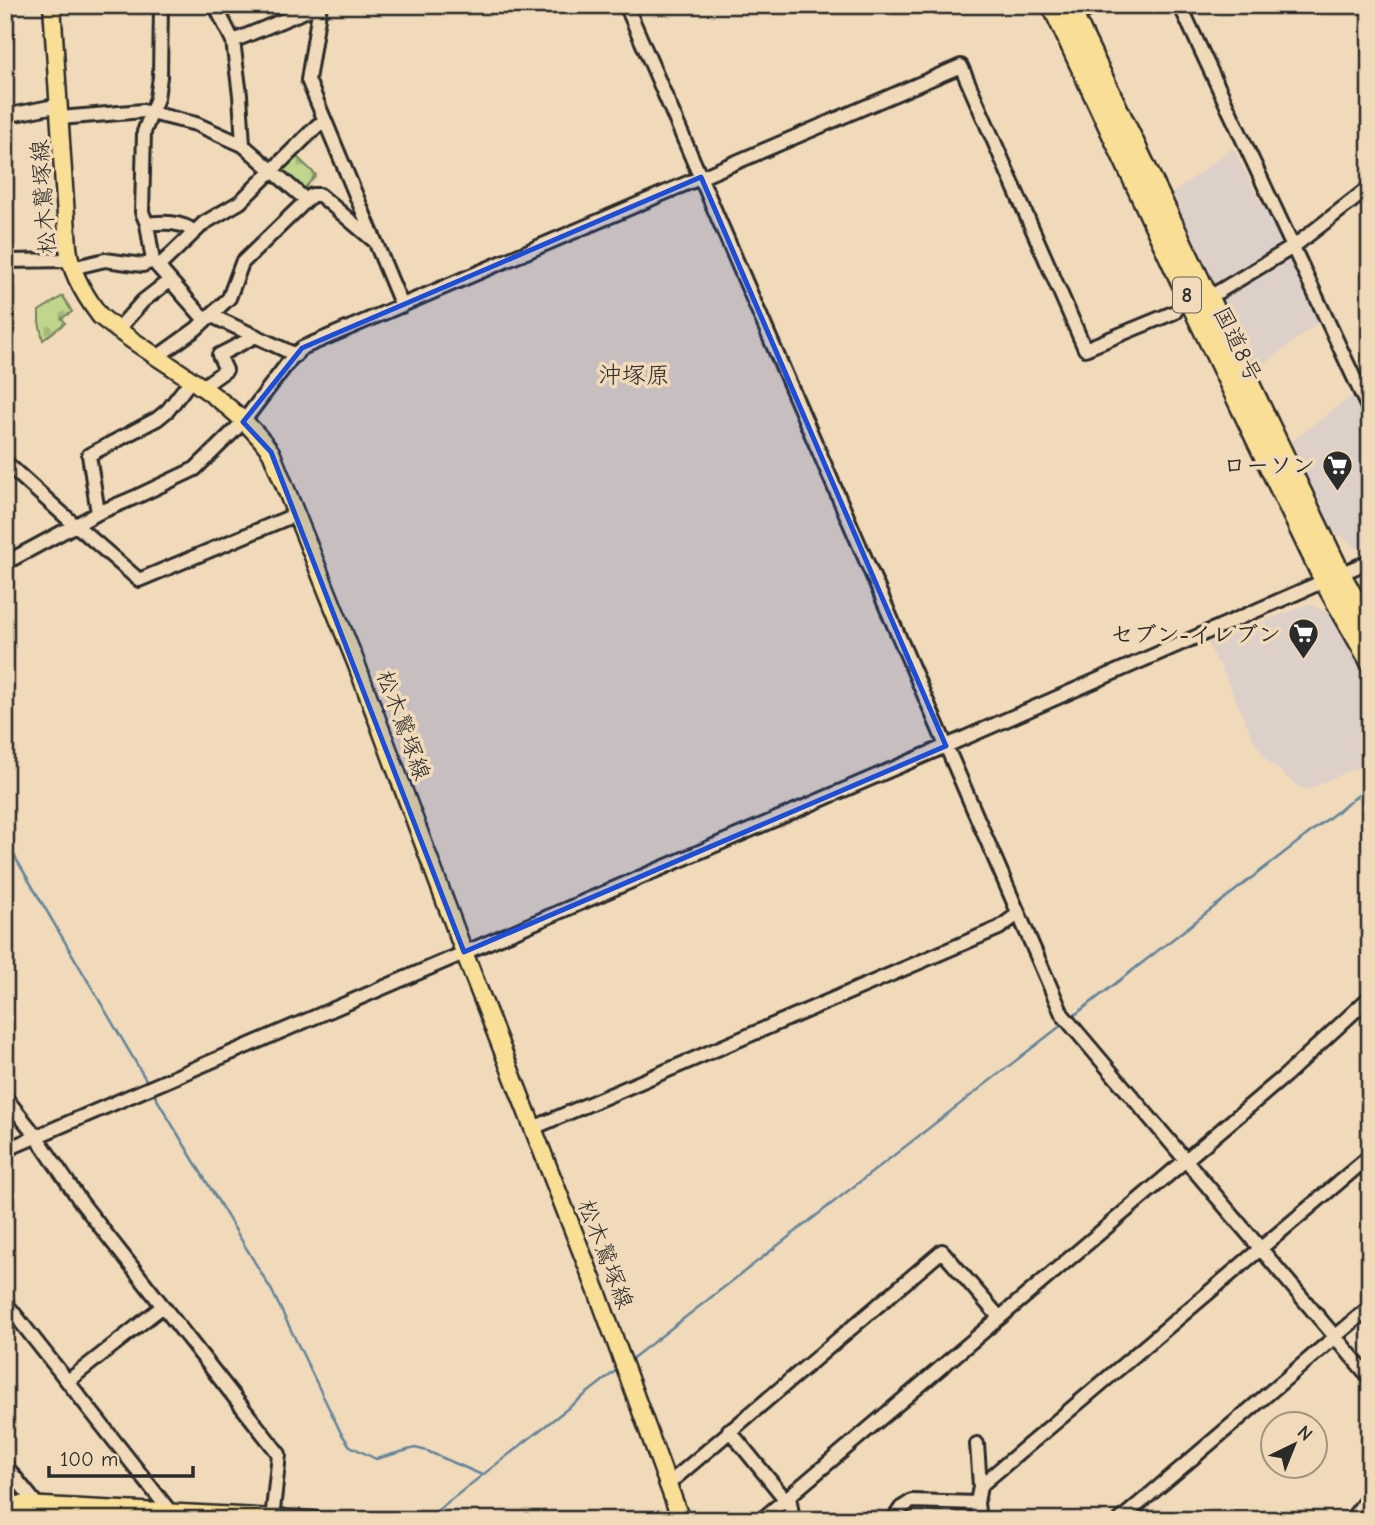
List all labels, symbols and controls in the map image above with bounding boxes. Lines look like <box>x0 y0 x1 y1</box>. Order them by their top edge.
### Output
street label: 松木鷲塚線 <box>26 139 61 255</box>
road number: 8 <box>1173 278 1201 312</box>
street label: 国道8号 <box>1208 302 1267 386</box>
district label: 沖塚原 <box>598 361 670 389</box>
supermarket icon: ローソン <box>1321 448 1355 492</box>
place label: ローソン <box>1223 452 1315 479</box>
supermarket icon: セブン-イレブン <box>1287 617 1321 661</box>
place label: セブン-イレブン <box>1111 621 1281 648</box>
street label: 松木鷲塚線 <box>371 667 436 784</box>
street label: 松木鷲塚線 <box>572 1196 639 1313</box>
north arrow <box>1260 1410 1330 1480</box>
text: N <box>1293 1421 1317 1446</box>
scale bar <box>49 1434 192 1478</box>
text: 100 m <box>60 1447 118 1471</box>

